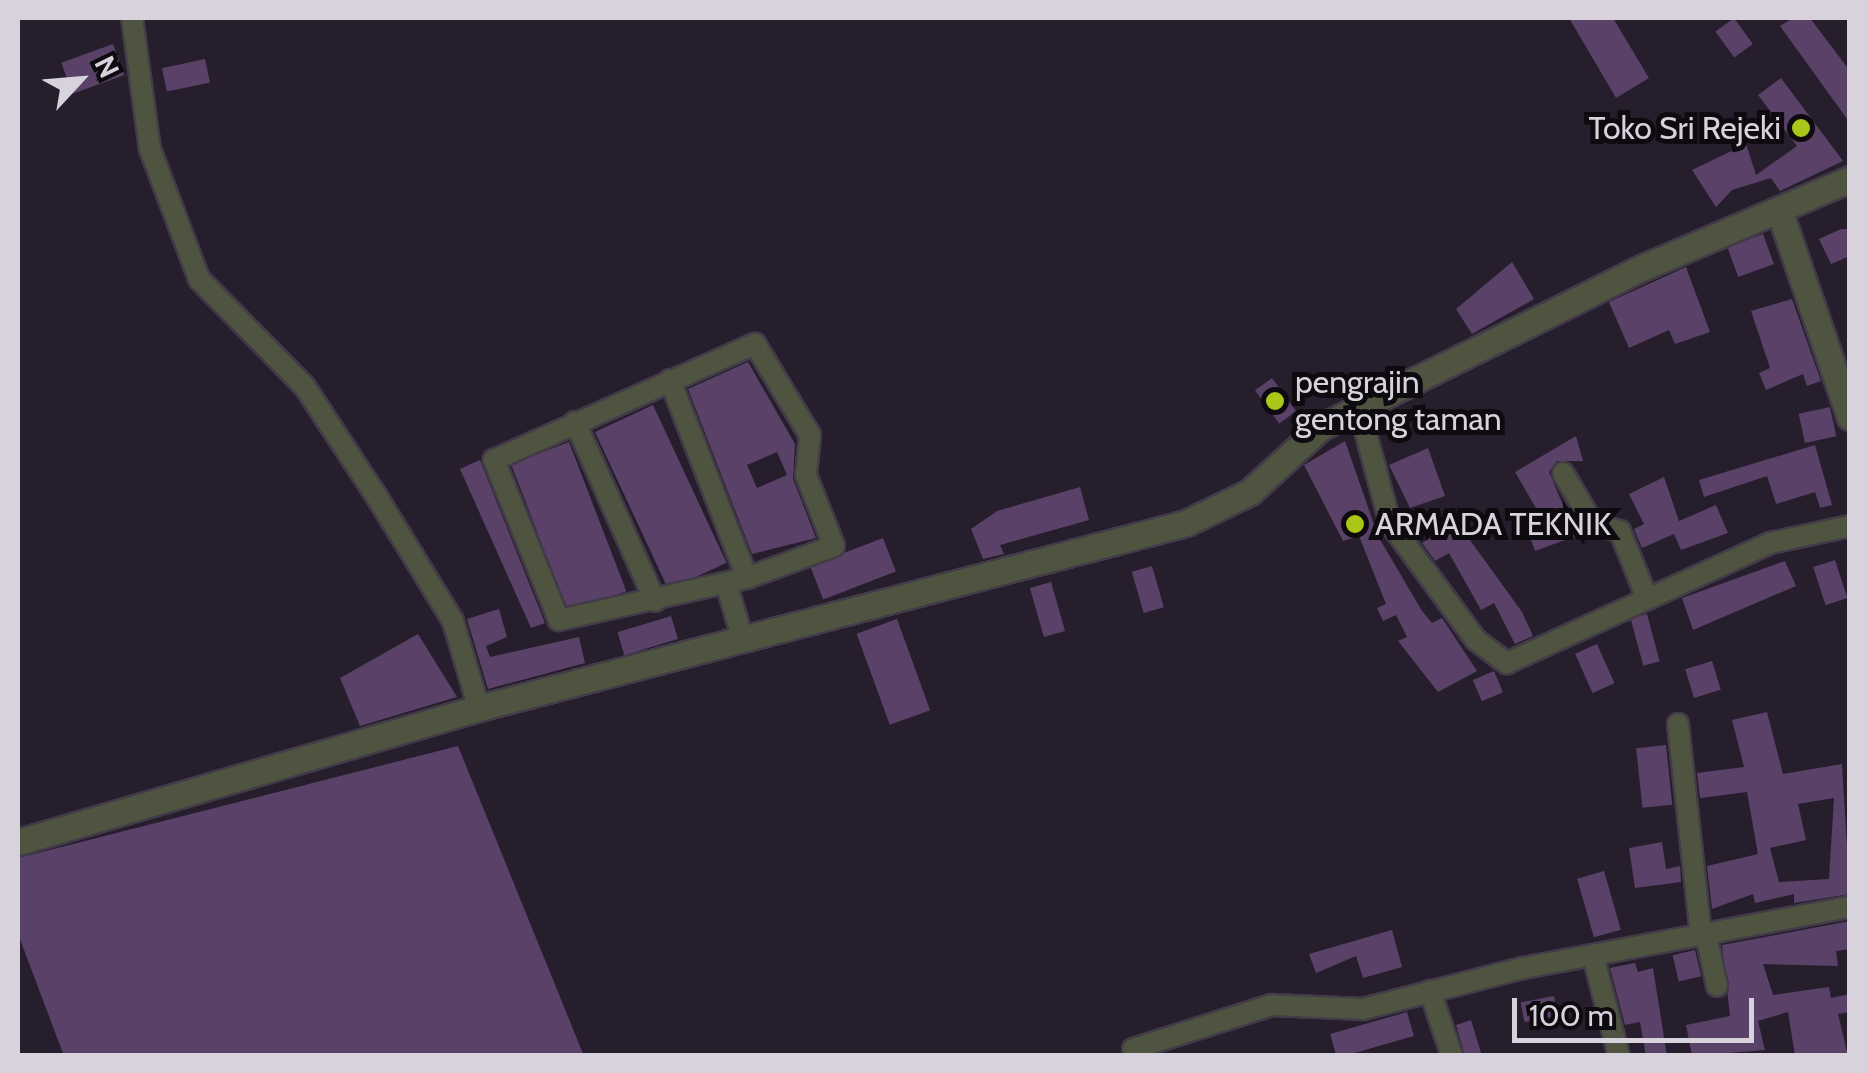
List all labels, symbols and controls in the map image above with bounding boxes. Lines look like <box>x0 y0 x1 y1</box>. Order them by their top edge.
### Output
north arrow <box>30 30 130 130</box>
text: N <box>87 50 127 83</box>
place label: Toko Sri Rejeki <box>1588 109 1781 147</box>
marker: Toko Sri Rejeki <box>1790 117 1812 139</box>
place label: pengrajin gentong taman <box>1295 364 1502 439</box>
marker: pengrajin gentong taman <box>1264 390 1286 412</box>
place label: ARMADA TEKNIK <box>1375 505 1611 543</box>
marker: ARMADA TEKNIK <box>1344 513 1366 535</box>
scale bar <box>1517 978 1760 1040</box>
text: 100 m <box>1529 997 1614 1034</box>

